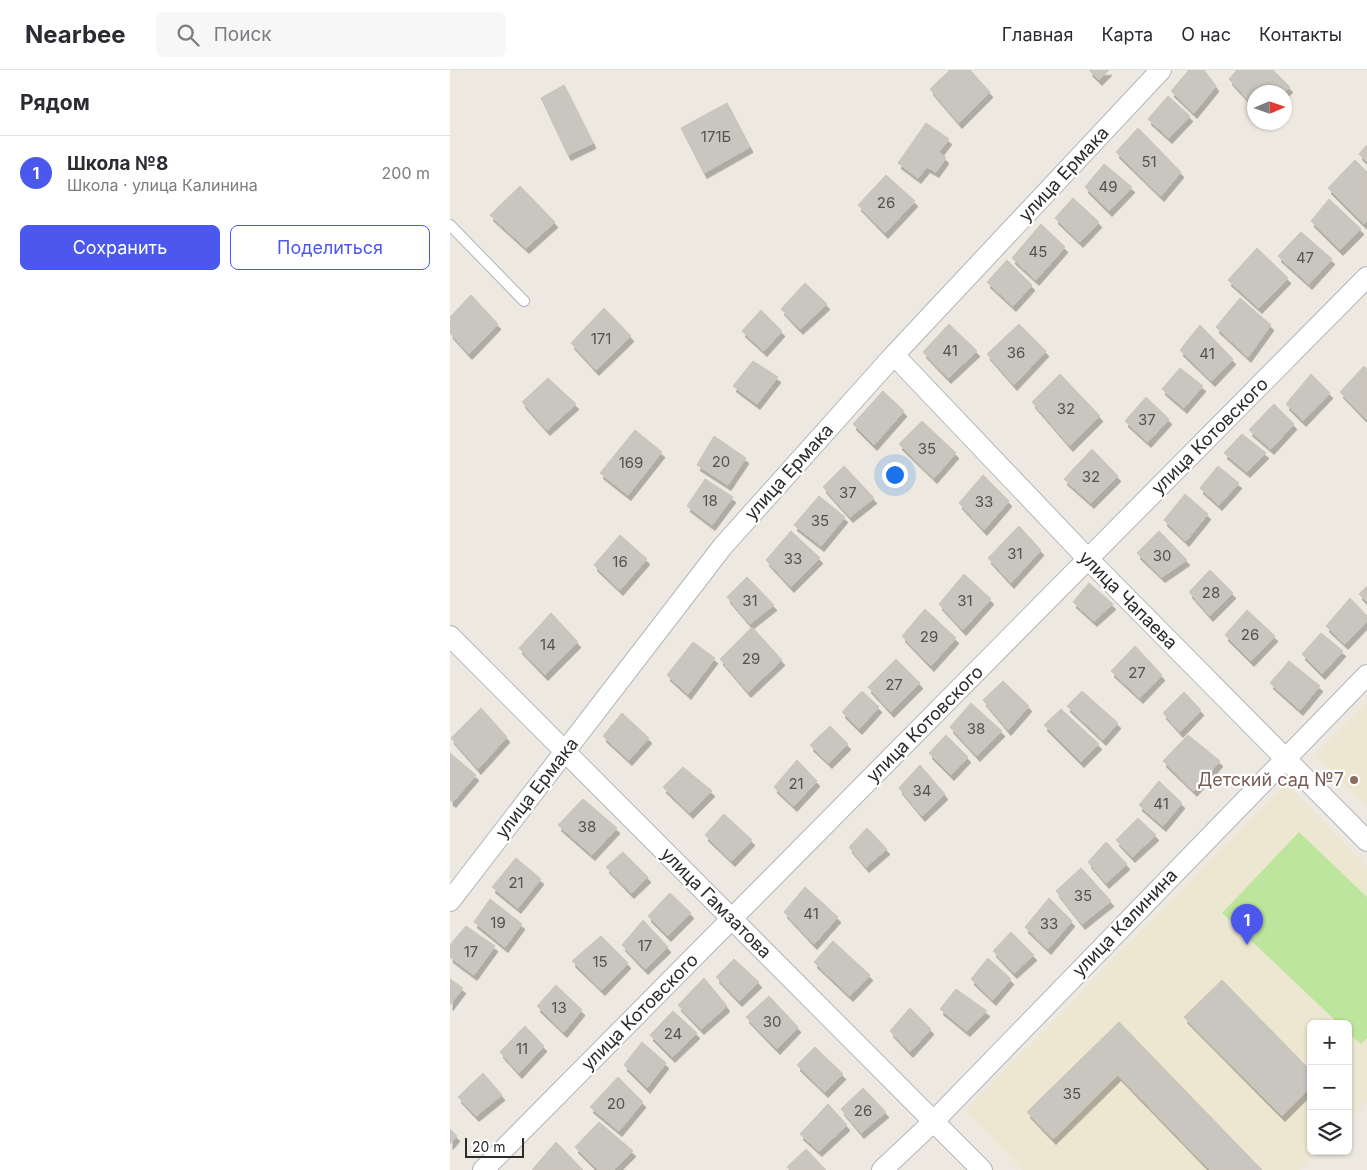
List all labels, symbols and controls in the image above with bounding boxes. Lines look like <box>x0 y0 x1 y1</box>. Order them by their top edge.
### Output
search box <box>156 12 506 57</box>
text: Nearbee <box>25 20 126 49</box>
icon: search <box>174 21 202 49</box>
text: Поиск <box>214 23 272 46</box>
text: Главная <box>1002 24 1073 45</box>
text: Карта <box>1101 24 1153 45</box>
text: О нас <box>1181 24 1231 45</box>
text: Контакты <box>1259 24 1342 45</box>
north arrow <box>1247 85 1292 130</box>
text: Рядом <box>20 90 90 115</box>
street label: улица Ермака <box>1014 122 1113 225</box>
house number: 171Б <box>701 127 731 146</box>
text: Школа №8 <box>67 152 168 175</box>
house number: 51 <box>1141 152 1157 171</box>
text: 1 <box>33 163 39 183</box>
text: 200 m <box>382 163 430 183</box>
text: Школа · улица Калинина <box>67 175 258 195</box>
house number: 49 <box>1099 177 1118 196</box>
house number: 26 <box>877 193 895 212</box>
button: Сохранить <box>20 225 220 270</box>
button: Поделиться <box>230 225 430 270</box>
house number: 45 <box>1029 242 1047 261</box>
house number: 47 <box>1296 248 1314 267</box>
house number: 171 <box>591 329 611 348</box>
house number: 41 <box>942 341 958 360</box>
house number: 36 <box>1007 343 1025 362</box>
house number: 41 <box>1199 344 1215 363</box>
street label: улица Котовского <box>1147 373 1272 498</box>
house number: 32 <box>1057 399 1075 418</box>
house number: 37 <box>1138 410 1156 429</box>
street label: улица Ермака <box>740 419 837 524</box>
house number: 35 <box>918 439 936 458</box>
house number: 20 <box>712 452 730 471</box>
house number: 169 <box>619 453 643 472</box>
your location <box>882 462 908 488</box>
house number: 32 <box>1082 467 1100 486</box>
house number: 37 <box>839 483 857 502</box>
house number: 18 <box>702 491 718 510</box>
house number: 33 <box>975 492 993 511</box>
house number: 35 <box>811 511 829 530</box>
house number: 31 <box>1007 544 1023 563</box>
street label: улица Чапаева <box>1075 546 1182 653</box>
house number: 30 <box>1153 546 1171 565</box>
house number: 33 <box>784 549 802 568</box>
house number: 16 <box>612 552 628 571</box>
house number: 28 <box>1202 583 1220 602</box>
house number: 31 <box>742 591 758 610</box>
house number: 31 <box>957 591 973 610</box>
house number: 26 <box>1241 625 1259 644</box>
house number: 29 <box>920 627 938 646</box>
house number: 14 <box>540 635 556 654</box>
house number: 29 <box>742 649 760 668</box>
street label: улица Котовского <box>862 661 987 786</box>
house number: 27 <box>1128 663 1146 682</box>
house number: 27 <box>885 675 903 694</box>
house number: 38 <box>967 719 985 738</box>
street label: улица Ермака <box>491 733 582 842</box>
place label: Детский сад №7 <box>1198 769 1344 790</box>
house number: 21 <box>788 774 804 793</box>
marker: Детский сад №7 <box>1348 774 1360 786</box>
house number: 34 <box>913 781 931 800</box>
house number: 41 <box>1153 794 1169 813</box>
house number: 38 <box>578 817 596 836</box>
street label: улица Гамзатова <box>657 843 776 962</box>
street label: улица Калинина <box>1068 864 1181 981</box>
house number: 21 <box>508 873 524 892</box>
house number: 35 <box>1074 886 1092 905</box>
house number: 41 <box>803 904 819 923</box>
pin: 1 <box>1231 904 1263 945</box>
house number: 19 <box>490 913 506 932</box>
house number: 33 <box>1040 914 1058 933</box>
house number: 17 <box>638 936 652 955</box>
house number: 17 <box>464 942 478 961</box>
street label: улица Котовского <box>577 949 702 1074</box>
house number: 15 <box>592 952 608 971</box>
house number: 13 <box>551 998 567 1017</box>
house number: 30 <box>763 1012 781 1031</box>
map controls <box>1307 1020 1352 1155</box>
button: + <box>1307 1020 1352 1065</box>
house number: 24 <box>664 1024 682 1043</box>
house number: 11 <box>516 1039 528 1058</box>
button: − <box>1307 1065 1352 1110</box>
house number: 35 <box>1063 1084 1081 1103</box>
house number: 20 <box>607 1094 625 1113</box>
house number: 26 <box>854 1101 872 1120</box>
button: layers <box>1307 1110 1352 1155</box>
scale bar <box>465 1135 524 1158</box>
text: 20 m <box>472 1138 506 1155</box>

